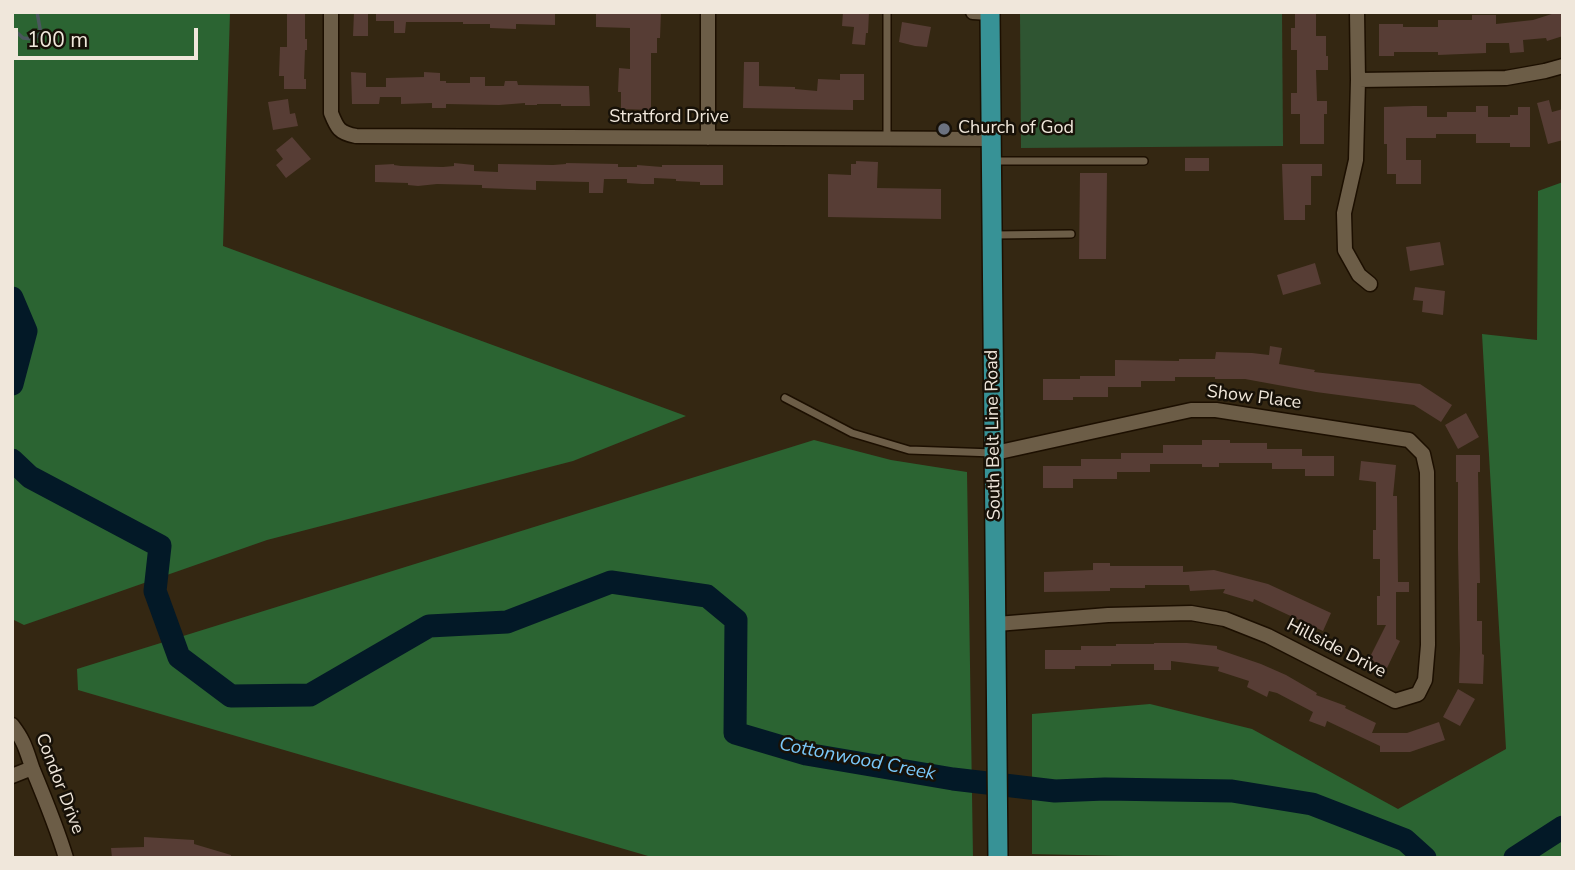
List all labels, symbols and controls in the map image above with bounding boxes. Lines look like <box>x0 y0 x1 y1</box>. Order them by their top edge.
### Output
scale bar <box>18 14 201 58</box>
text: 100 m <box>27 26 88 54</box>
street label: Stratford Drive <box>609 107 729 129</box>
place label: Church of God <box>958 118 1074 140</box>
marker: Church of God <box>936 121 952 137</box>
street label: South Belt Line Road <box>982 350 1006 520</box>
street label: Show Place <box>1206 381 1302 415</box>
street label: Hillside Drive <box>1283 615 1389 683</box>
street label: Condor Drive <box>30 731 88 837</box>
water label: Cottonwood Creek <box>777 734 937 786</box>

